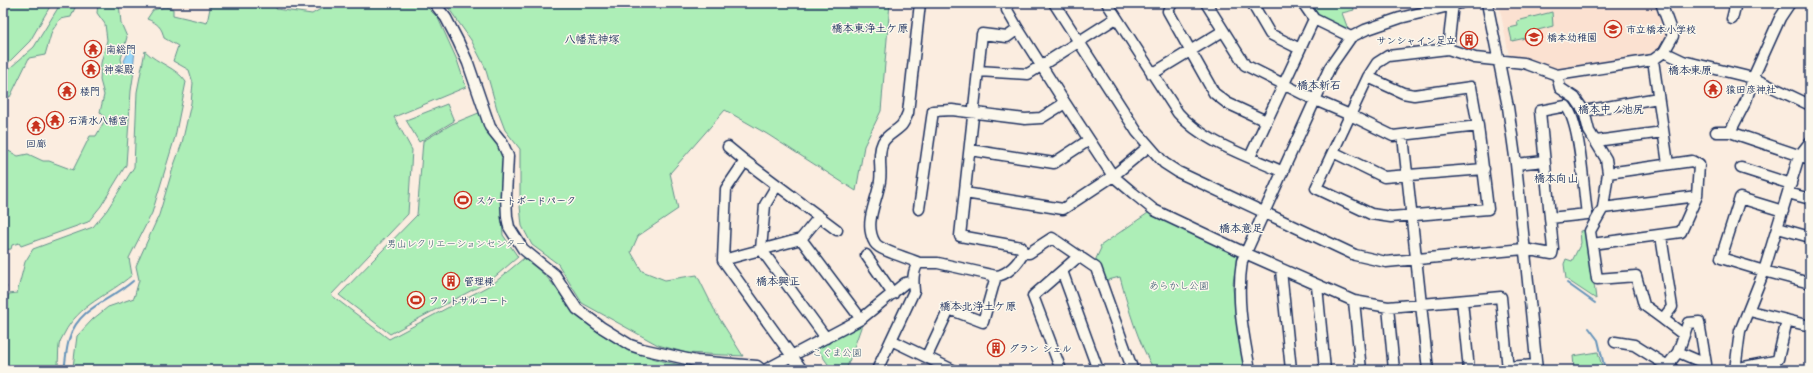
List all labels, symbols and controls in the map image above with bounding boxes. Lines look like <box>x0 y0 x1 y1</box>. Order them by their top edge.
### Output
school or university icon: 市立橋本小学校 <box>1603 19 1623 39</box>
district label: 橋本東浄土ケ原 <box>832 20 909 35</box>
place label: 市立橋本小学校 <box>1626 22 1696 36</box>
school or university icon: 橋本幼稚園 <box>1524 27 1544 47</box>
building icon: サンシャイン足立 <box>1459 30 1479 50</box>
place label: 橋本幼稚園 <box>1547 30 1597 44</box>
district label: 八幡荒神塚 <box>565 31 620 46</box>
place label: サンシャイン足立 <box>1376 33 1456 47</box>
temple icon: 南総門 <box>83 39 103 59</box>
place label: 南総門 <box>106 42 136 56</box>
temple icon: 神楽殿 <box>81 59 101 79</box>
place label: 神楽殿 <box>104 62 134 76</box>
district label: 橋本東原 <box>1668 62 1712 77</box>
district label: 橋本新石 <box>1297 77 1341 92</box>
temple icon: 猿田彦神社 <box>1703 79 1723 99</box>
temple icon: 楼門 <box>57 81 77 101</box>
place label: 猿田彦神社 <box>1726 82 1776 96</box>
place label: 楼門 <box>80 84 100 98</box>
district label: 橋本中ノ池尻 <box>1578 101 1644 116</box>
temple icon: 石清水八幡宮 <box>45 110 65 130</box>
place label: 石清水八幡宮 <box>68 113 128 127</box>
temple icon: 回廊 <box>26 116 46 136</box>
place label: 回廊 <box>26 136 46 150</box>
district label: 橋本向山 <box>1534 170 1578 185</box>
sports icon: スケートボードパーク <box>453 190 473 210</box>
place label: スケートボードパーク <box>476 193 576 207</box>
district label: 橋本意足 <box>1219 220 1263 235</box>
park label: 男山レクリエーションセンター <box>386 236 526 250</box>
building icon: 管理棟 <box>441 271 461 291</box>
district label: 橋本興正 <box>756 273 800 288</box>
place label: 管理棟 <box>464 274 494 288</box>
park label: あらかし公園 <box>1149 278 1209 292</box>
sports icon: フットサルコート <box>406 290 426 310</box>
place label: フットサルコート <box>429 293 509 307</box>
district label: 橋本北浄土ケ原 <box>940 298 1017 313</box>
building icon: グラン シェル <box>986 338 1006 358</box>
place label: グラン シェル <box>1009 341 1072 355</box>
park label: こぐま公園 <box>812 345 862 359</box>

